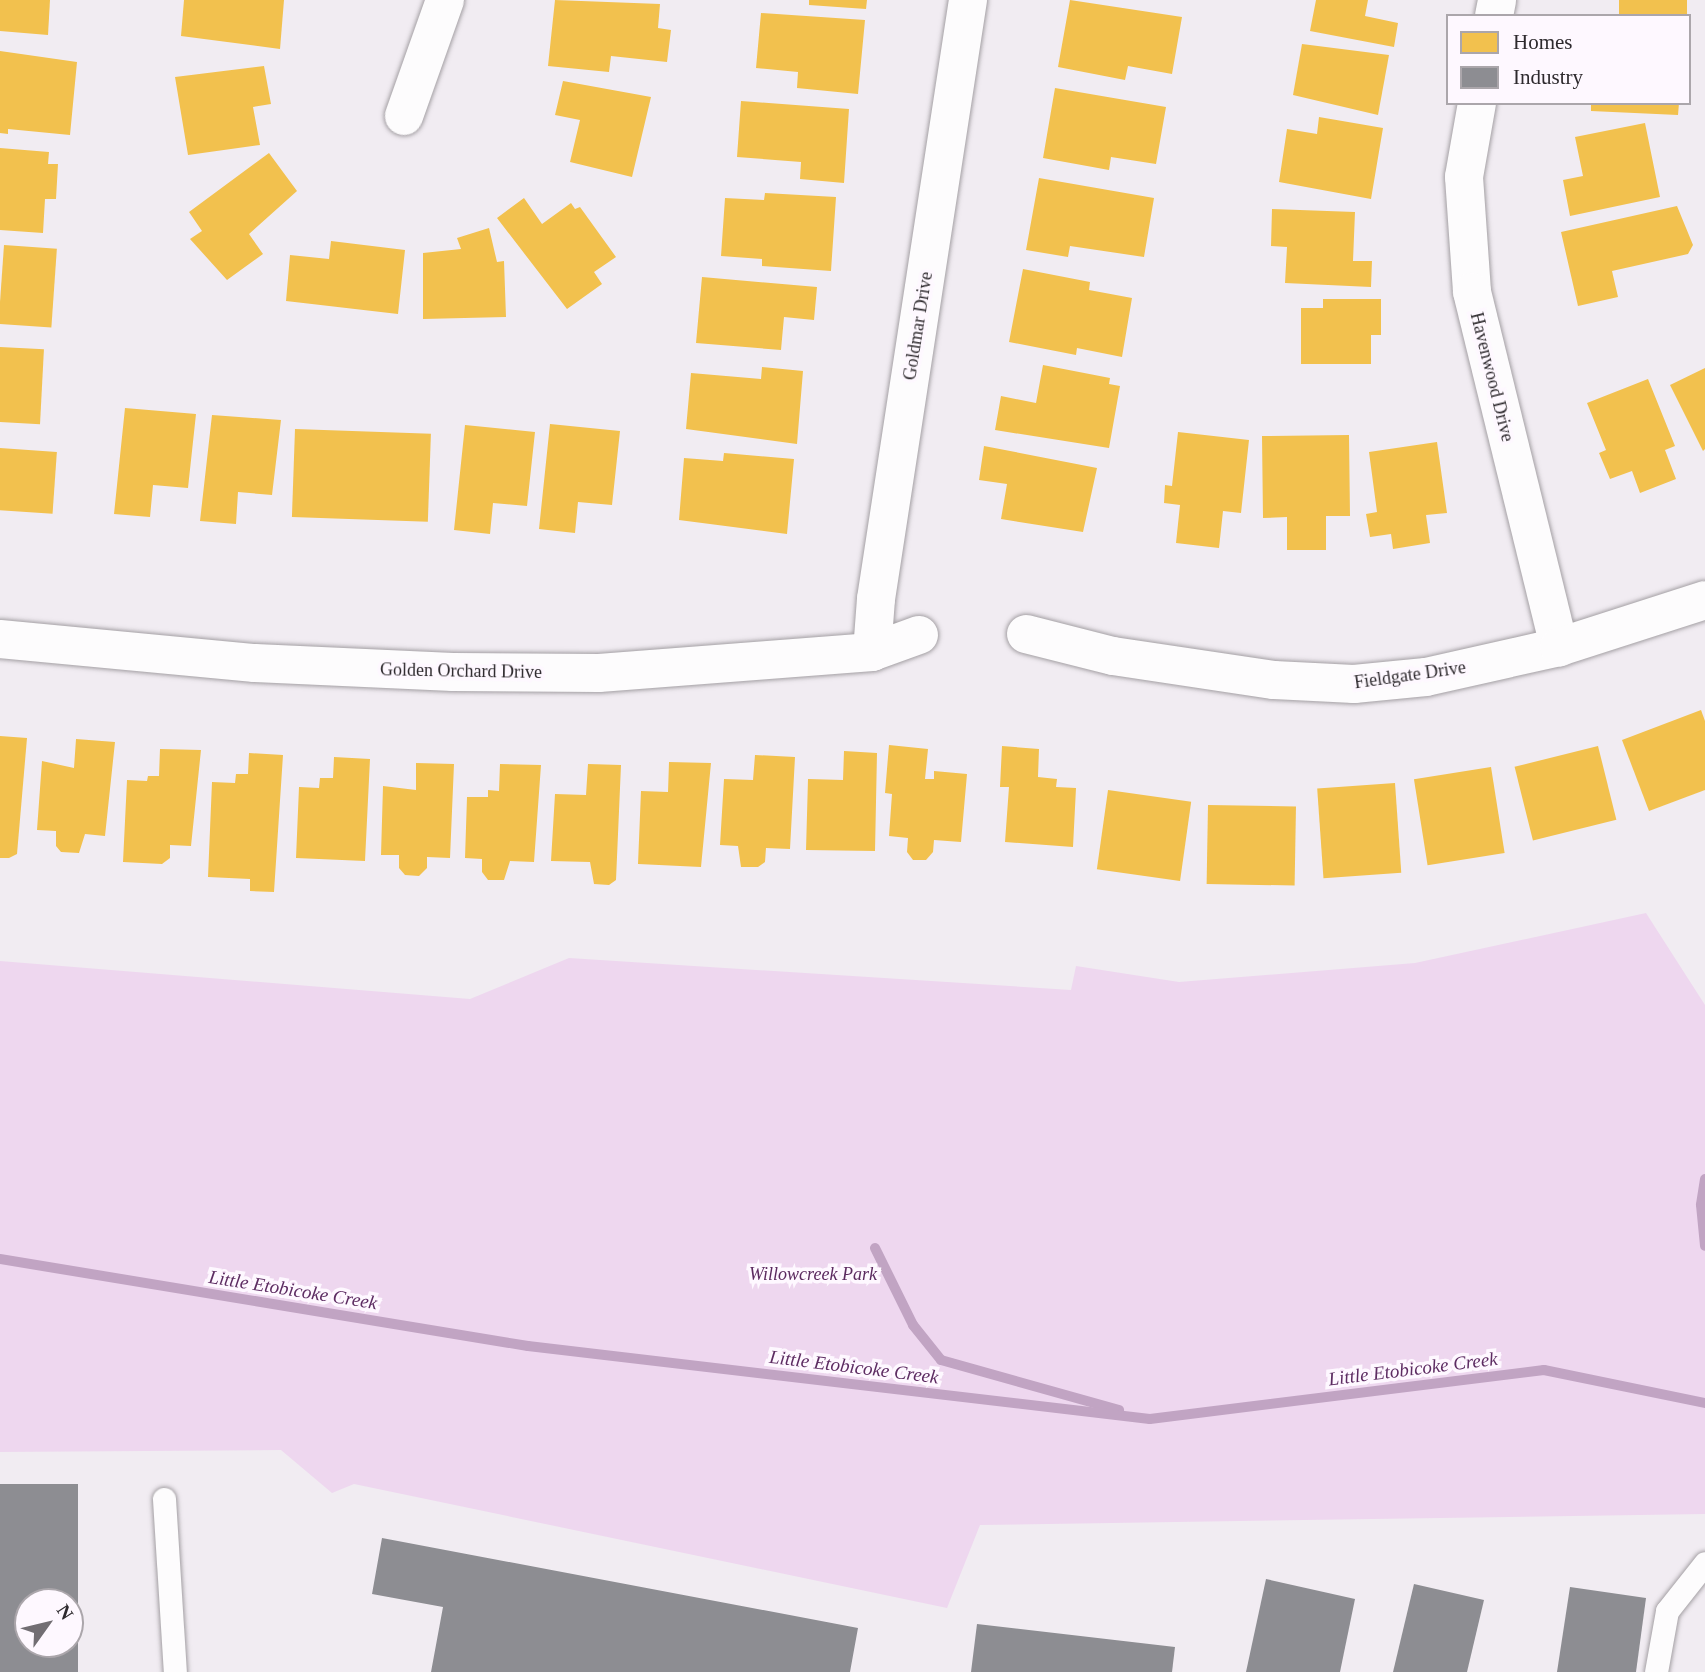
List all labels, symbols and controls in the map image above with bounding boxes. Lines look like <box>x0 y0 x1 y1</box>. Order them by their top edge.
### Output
legend <box>1446 14 1691 105</box>
text: Homes <box>1513 30 1573 54</box>
text: Industry <box>1513 65 1583 89</box>
street label: Goldmar Drive <box>899 270 937 382</box>
street label: Havenwood Drive <box>1465 310 1519 444</box>
street label: Fieldgate Drive <box>1353 656 1467 694</box>
street label: Golden Orchard Drive <box>380 659 542 683</box>
park label: Willowcreek Park <box>749 1263 877 1285</box>
water label: Little Etobicoke Creek <box>207 1265 379 1315</box>
water label: Little Etobicoke Creek <box>768 1345 940 1389</box>
water label: Little Etobicoke Creek <box>1327 1347 1499 1391</box>
north arrow <box>14 1588 84 1658</box>
text: N <box>53 1601 78 1624</box>

